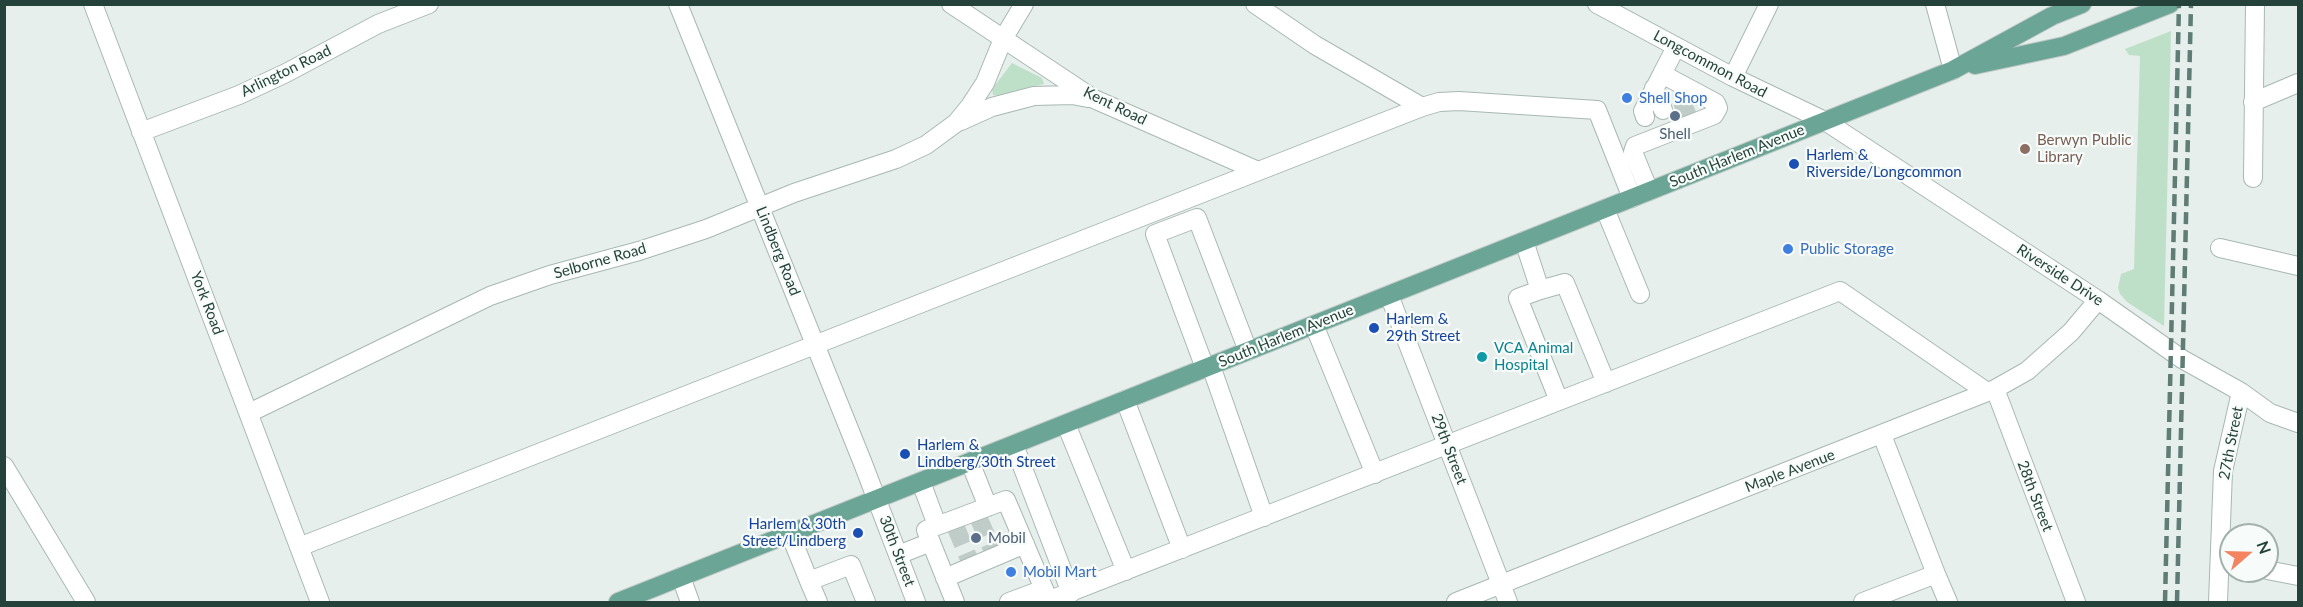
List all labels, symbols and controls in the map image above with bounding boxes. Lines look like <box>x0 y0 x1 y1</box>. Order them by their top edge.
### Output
street label: Longcommon Road <box>1650 26 1770 102</box>
street label: Arlington Road <box>238 41 334 101</box>
street label: Kent Road <box>1080 83 1150 129</box>
place label: Shell Shop <box>1639 89 1708 107</box>
marker: Shell Shop <box>1620 91 1634 105</box>
marker: Shell <box>1668 109 1682 123</box>
street label: South Harlem Avenue <box>1667 121 1807 191</box>
place label: Shell <box>1659 125 1691 143</box>
place label: Berwyn Public Library <box>2037 131 2132 166</box>
marker: Berwyn Public Library <box>2018 142 2032 156</box>
place label: Harlem & Riverside/Longcommon <box>1806 146 1962 181</box>
marker: Harlem & Riverside/Longcommon <box>1787 157 1801 171</box>
street label: Lindberg Road <box>752 204 804 298</box>
street label: Selborne Road <box>552 239 648 283</box>
place label: Public Storage <box>1800 240 1894 258</box>
street label: Riverside Drive <box>2013 240 2107 310</box>
marker: Public Storage <box>1781 242 1795 256</box>
street label: York Road <box>187 269 227 337</box>
street label: South Harlem Avenue <box>1216 301 1356 371</box>
place label: Harlem & 29th Street <box>1386 310 1460 345</box>
marker: Harlem & 29th Street <box>1367 321 1381 335</box>
place label: VCA Animal Hospital <box>1494 339 1573 374</box>
marker: VCA Animal Hospital <box>1475 350 1489 364</box>
street label: 27th Street <box>2215 405 2247 481</box>
street label: 29th Street <box>1427 411 1471 487</box>
place label: Harlem & Lindberg/30th Street <box>917 436 1056 471</box>
street label: Maple Avenue <box>1743 446 1837 496</box>
marker: Harlem & Lindberg/30th Street <box>898 447 912 461</box>
street label: 28th Street <box>2013 458 2057 534</box>
street label: 30th Street <box>875 513 919 589</box>
place label: Harlem & 30th Street/Lindberg <box>742 515 846 550</box>
north arrow <box>2219 523 2279 583</box>
marker: Harlem & 30th Street/Lindberg <box>851 526 865 540</box>
place label: Mobil <box>988 529 1026 547</box>
marker: Mobil <box>969 531 983 545</box>
text: N <box>2253 538 2276 556</box>
place label: Mobil Mart <box>1023 563 1097 581</box>
marker: Mobil Mart <box>1004 565 1018 579</box>

